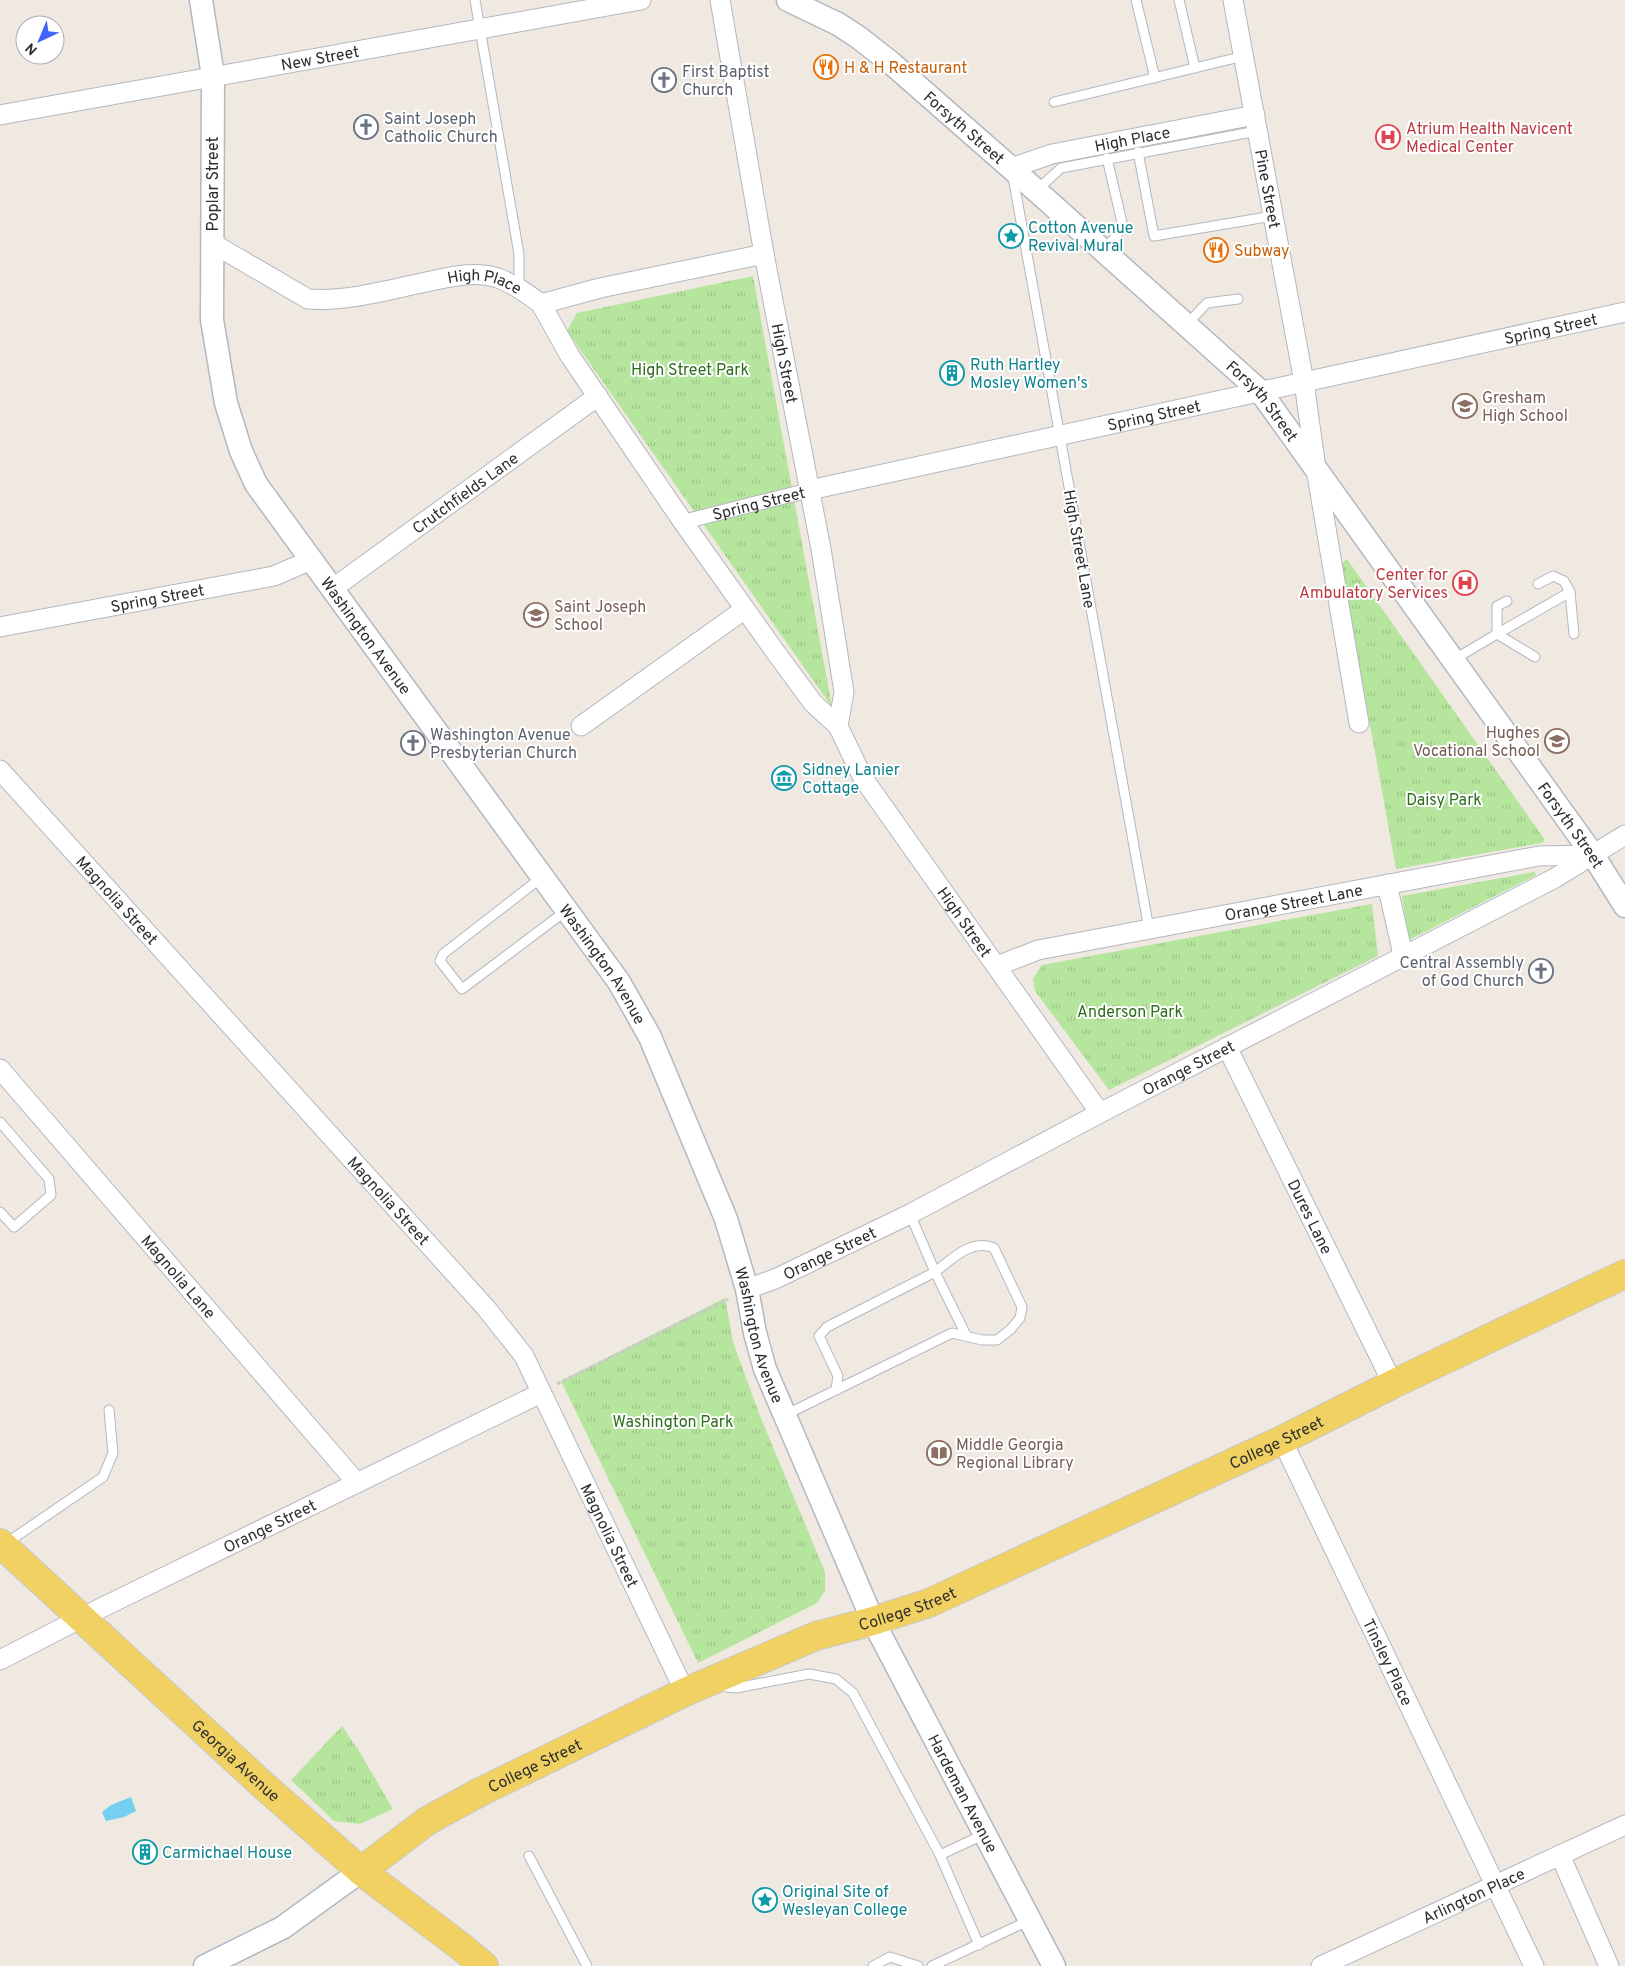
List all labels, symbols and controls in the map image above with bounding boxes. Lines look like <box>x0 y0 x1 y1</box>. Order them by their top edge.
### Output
north arrow <box>15 15 65 65</box>
text: N <box>22 39 42 58</box>
street label: New Street <box>280 43 361 76</box>
restaurant icon: H & H Restaurant <box>813 54 839 80</box>
place label: H & H Restaurant <box>844 59 967 79</box>
place label: First Baptist Church <box>682 63 770 101</box>
church icon: First Baptist Church <box>651 67 677 93</box>
street label: Forsyth Street <box>919 88 1008 170</box>
place label: Saint Joseph Catholic Church <box>384 110 498 148</box>
church icon: Saint Joseph Catholic Church <box>353 114 379 140</box>
place label: Atrium Health Navicent Medical Center <box>1406 120 1573 158</box>
street label: High Place <box>1093 123 1172 158</box>
hospital icon: Atrium Health Navicent Medical Center <box>1375 124 1401 150</box>
street label: Poplar Street <box>204 137 224 231</box>
street label: Pine Street <box>1249 148 1283 230</box>
place label: Cotton Avenue Revival Mural <box>1028 219 1133 257</box>
place icon: Cotton Avenue Revival Mural <box>998 223 1024 249</box>
restaurant icon: Subway <box>1203 237 1229 263</box>
place label: Subway <box>1234 242 1290 262</box>
street label: High Place <box>446 266 525 300</box>
street label: Spring Street <box>1502 310 1599 350</box>
street label: High Street <box>766 322 801 405</box>
place label: Ruth Hartley Mosley Women's <box>970 356 1088 394</box>
street label: Forsyth Street <box>1221 357 1301 446</box>
building icon: Ruth Hartley Mosley Women's <box>939 360 965 386</box>
park label: High Street Park <box>631 361 749 381</box>
place label: Gresham High School <box>1482 389 1568 427</box>
school or university icon: Gresham High School <box>1452 393 1478 419</box>
street label: Spring Street <box>1106 397 1203 437</box>
street label: Crutchfields Lane <box>409 449 523 539</box>
street label: Spring Street <box>711 484 808 526</box>
street label: High Street Lane <box>1058 488 1098 610</box>
place label: Center for Ambulatory Services <box>1299 566 1448 604</box>
hospital icon: Center for Ambulatory Services <box>1452 570 1478 596</box>
street label: Washington Avenue <box>315 574 414 699</box>
street label: Spring Street <box>109 581 206 618</box>
place label: Saint Joseph School <box>554 598 646 636</box>
school or university icon: Saint Joseph School <box>523 602 549 628</box>
place label: Hughes Vocational School <box>1413 724 1540 762</box>
place label: Washington Avenue Presbyterian Church <box>430 726 577 764</box>
school or university icon: Hughes Vocational School <box>1544 728 1570 754</box>
church icon: Washington Avenue Presbyterian Church <box>400 730 426 756</box>
place label: Sidney Lanier Cottage <box>802 761 900 799</box>
museum icon: Sidney Lanier Cottage <box>771 765 797 791</box>
street label: Forsyth Street <box>1532 779 1607 873</box>
park label: Daisy Park <box>1406 791 1482 811</box>
street label: Magnolia Street <box>71 853 161 950</box>
street label: Orange Street Lane <box>1223 881 1365 927</box>
street label: High Street <box>931 884 995 962</box>
street label: Washington Avenue <box>554 901 649 1028</box>
place label: Central Assembly of God Church <box>1399 954 1524 992</box>
church icon: Central Assembly of God Church <box>1528 958 1554 984</box>
park label: Anderson Park <box>1077 1003 1183 1023</box>
street label: Orange Street <box>1140 1037 1239 1101</box>
street label: Magnolia Street <box>342 1153 433 1250</box>
street label: Dures Lane <box>1282 1177 1336 1258</box>
street label: Orange Street <box>780 1224 880 1286</box>
street label: Magnolia Lane <box>136 1232 219 1324</box>
street label: Washington Avenue <box>729 1265 787 1407</box>
park label: Washington Park <box>613 1413 733 1433</box>
street label: College Street <box>1227 1413 1327 1475</box>
place label: Middle Georgia Regional Library <box>956 1436 1074 1474</box>
library icon: Middle Georgia Regional Library <box>926 1440 952 1466</box>
street label: Magnolia Street <box>575 1481 642 1591</box>
street label: Orange Street <box>221 1496 320 1559</box>
street label: College Street <box>857 1584 960 1636</box>
street label: Tinsley Place <box>1357 1616 1416 1710</box>
street label: Georgia Avenue <box>187 1716 283 1807</box>
street label: Hardeman Avenue <box>922 1731 1001 1857</box>
street label: College Street <box>485 1736 586 1799</box>
building icon: Carmichael House <box>132 1839 158 1865</box>
place label: Carmichael House <box>162 1844 292 1864</box>
street label: Arlington Place <box>1420 1865 1529 1930</box>
place label: Original Site of Wesleyan College <box>782 1883 907 1921</box>
place icon: Original Site of Wesleyan College <box>752 1887 778 1913</box>

